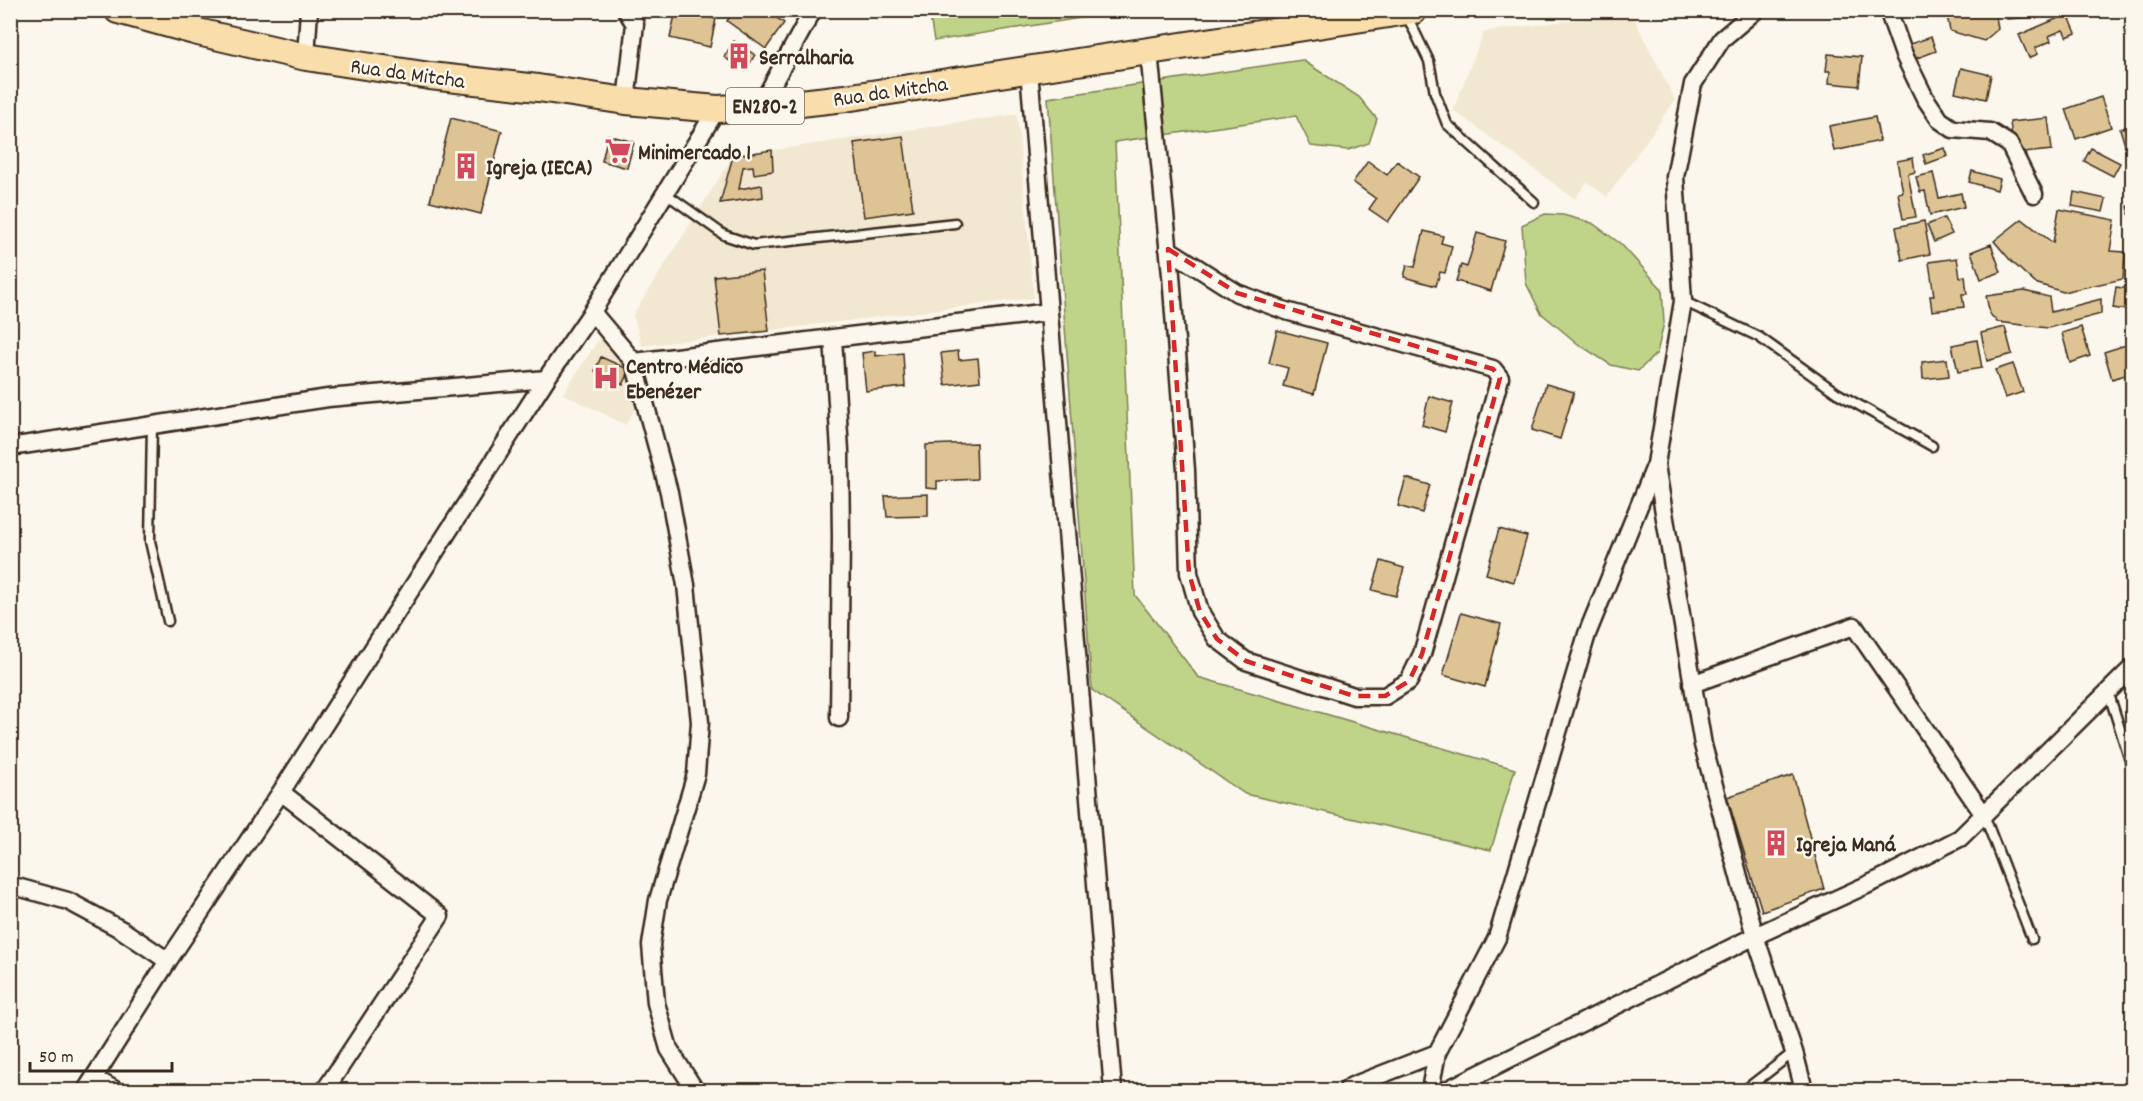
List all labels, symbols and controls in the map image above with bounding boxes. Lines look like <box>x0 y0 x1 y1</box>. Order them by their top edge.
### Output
building icon: Serralharia <box>724 41 754 71</box>
place label: Serralharia <box>759 44 854 75</box>
street label: Rua da Mitcha <box>348 52 468 99</box>
street label: Rua da Mitcha <box>831 70 951 117</box>
road number: EN280-2 <box>726 88 804 124</box>
supermarket icon: Minimercado 1 <box>603 136 633 166</box>
place label: Minimercado 1 <box>638 139 751 170</box>
building icon: Igreja (IECA) <box>451 151 481 181</box>
place label: Igreja (IECA) <box>486 154 592 185</box>
place label: Centro Médico Ebenézer <box>626 353 743 409</box>
hospital icon: Centro Médico Ebenézer <box>591 363 621 393</box>
building icon: Igreja Maná <box>1761 828 1791 858</box>
place label: Igreja Maná <box>1796 831 1897 862</box>
scale bar <box>30 1035 172 1073</box>
text: 50 m <box>39 1046 74 1071</box>

